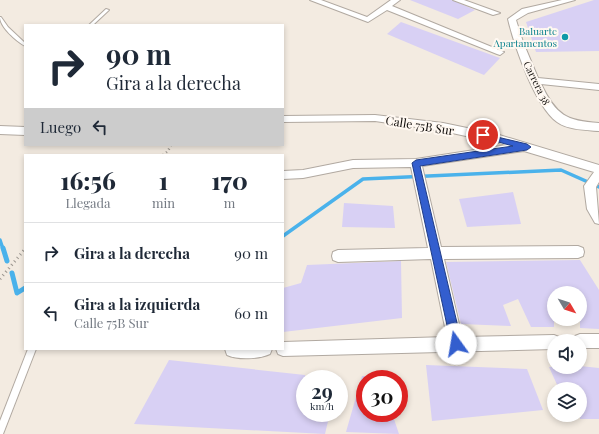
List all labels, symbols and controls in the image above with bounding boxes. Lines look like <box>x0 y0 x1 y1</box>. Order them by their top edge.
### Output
place label: Baluarte Apartamentos <box>493 24 557 50</box>
marker: Baluarte Apartamentos <box>560 32 570 42</box>
text: 90 m <box>106 35 171 72</box>
icon: right <box>40 40 92 92</box>
street label: Carrera 38 <box>520 59 554 107</box>
text: Gira a la derecha <box>106 71 241 95</box>
street label: Calle 75B Sur <box>385 112 456 138</box>
icon: left <box>89 116 111 138</box>
text: Luego <box>40 117 81 137</box>
pin <box>466 118 500 152</box>
icon: arrive <box>472 124 494 146</box>
text: 16:56 <box>60 164 116 196</box>
text: 1 <box>159 164 168 196</box>
text: 170 <box>211 164 248 196</box>
text: Llegada <box>65 194 110 211</box>
text: min <box>152 194 175 211</box>
text: m <box>224 194 235 211</box>
icon: right <box>40 242 62 264</box>
text: Gira a la derecha <box>74 243 190 263</box>
text: 90 m <box>234 243 268 263</box>
north arrow <box>547 286 587 326</box>
map controls <box>547 286 587 422</box>
text: Gira a la izquierda <box>74 294 200 314</box>
icon: left <box>40 302 62 324</box>
text: 60 m <box>234 303 268 323</box>
text: Calle 75B Sur <box>74 314 149 331</box>
position arrow <box>435 323 477 365</box>
button: sound <box>547 334 587 374</box>
speed limit sign: 30 <box>356 370 408 422</box>
text: 29 <box>311 377 333 404</box>
button: layers <box>547 382 587 422</box>
text: km/h <box>310 399 334 413</box>

